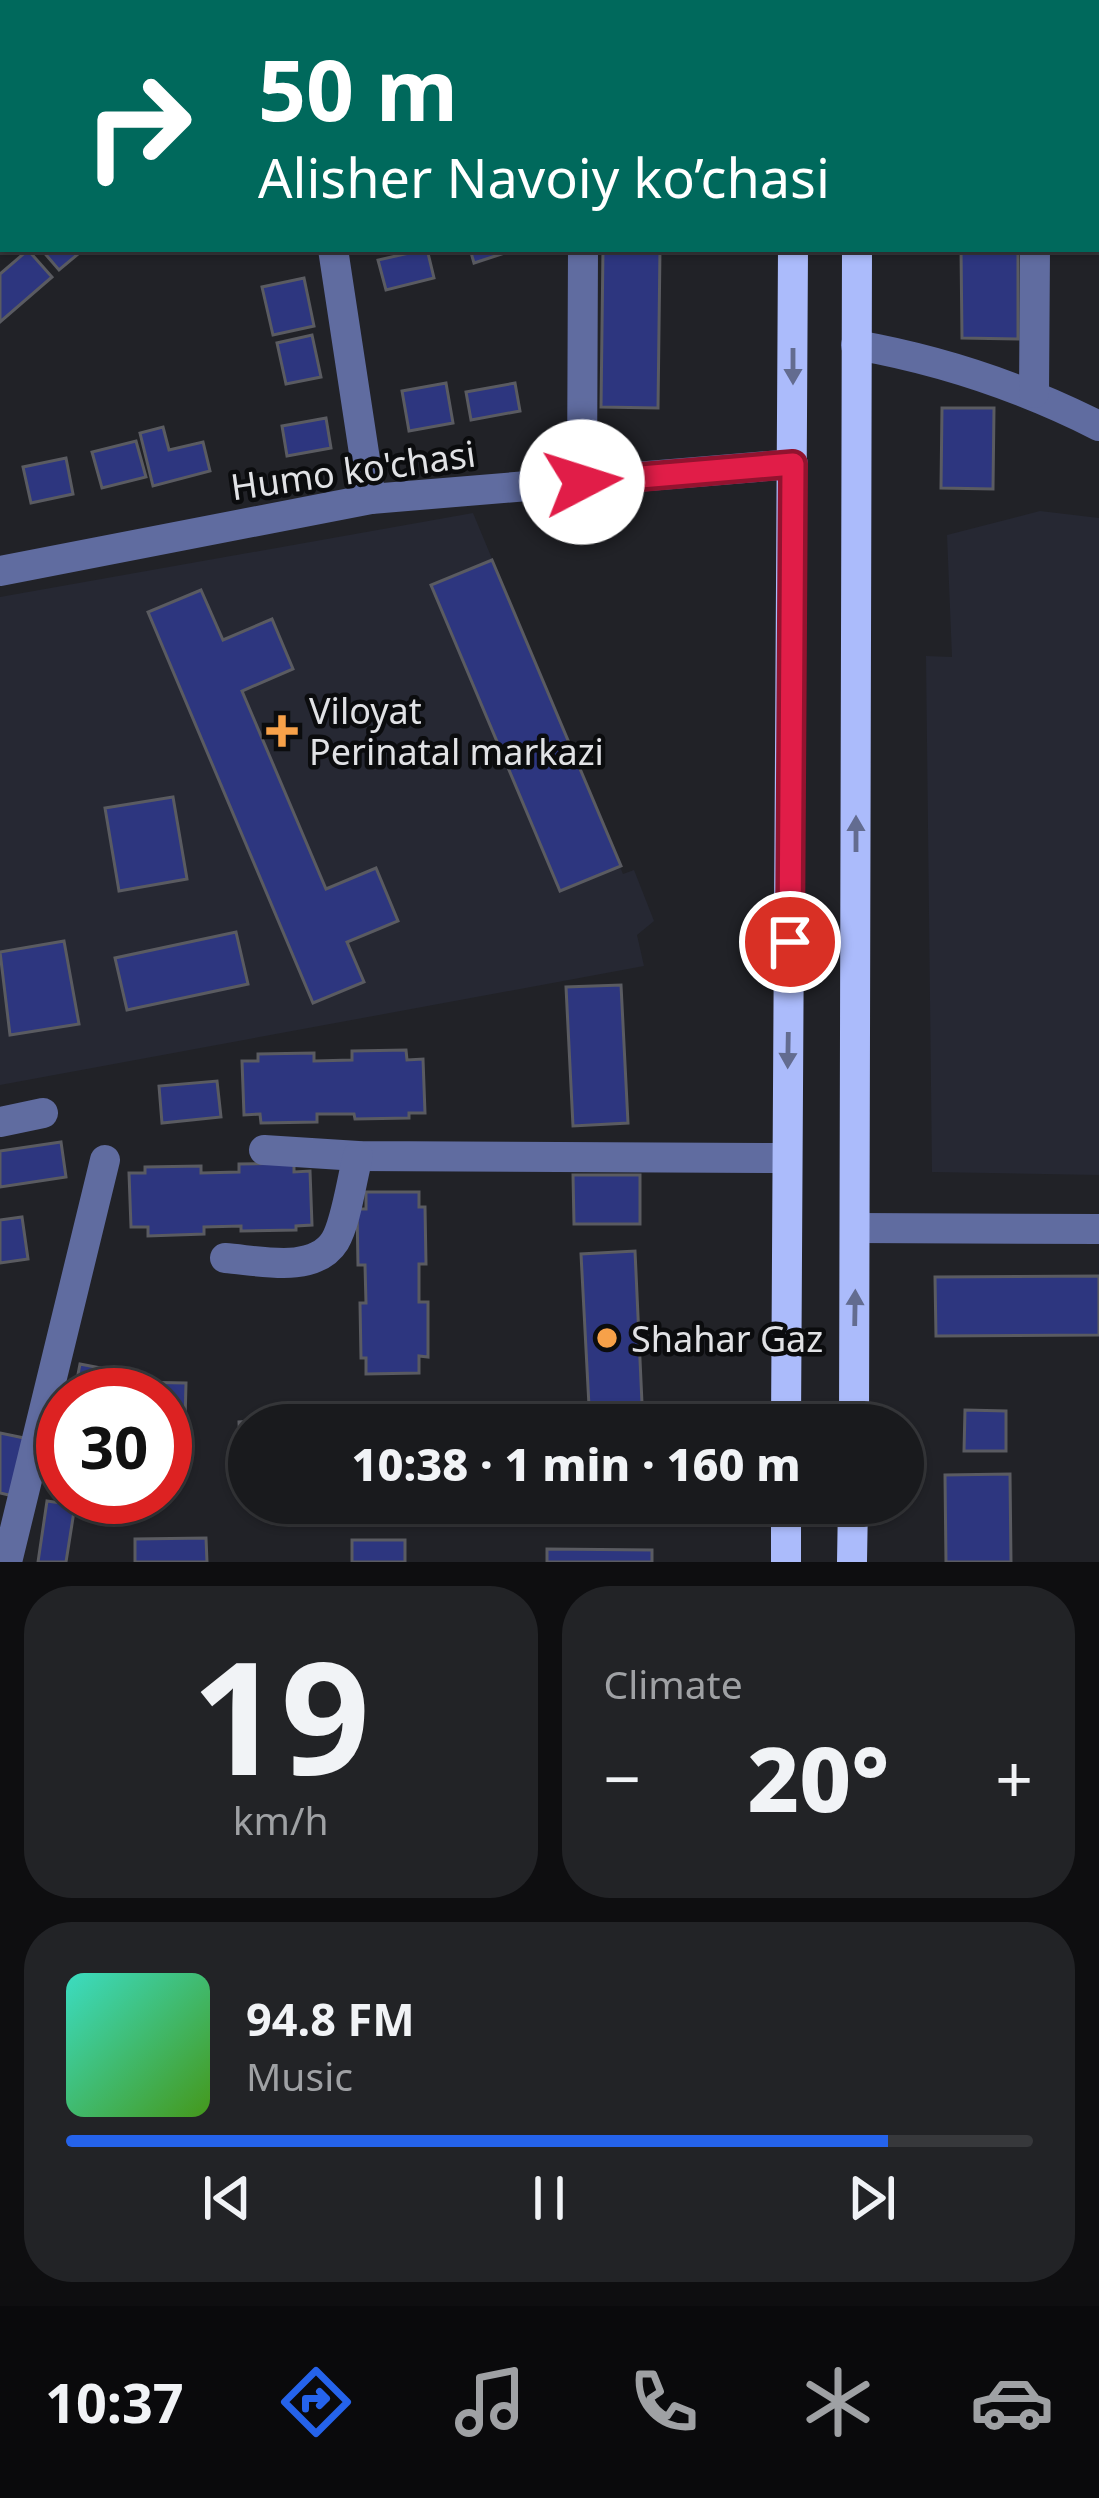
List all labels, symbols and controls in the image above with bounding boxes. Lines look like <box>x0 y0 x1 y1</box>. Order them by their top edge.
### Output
text: 50 m <box>258 31 458 146</box>
icon: right <box>60 48 216 204</box>
text: Alisher Navoiy ko’chasi <box>258 140 830 214</box>
one-way arrow <box>783 348 803 386</box>
position arrow <box>519 419 645 545</box>
street label: Humo ko'chasi <box>228 429 478 511</box>
place label: Viloyat Perinatal markazi <box>309 686 604 776</box>
marker: Viloyat Perinatal markazi <box>266 715 298 747</box>
one-way arrow <box>846 814 866 852</box>
pin <box>739 891 841 993</box>
icon: arrive <box>757 909 823 975</box>
one-way arrow <box>778 1032 797 1070</box>
one-way arrow <box>845 1288 865 1326</box>
place label: Shahar Gaz <box>631 1314 823 1363</box>
marker: Shahar Gaz <box>594 1325 620 1351</box>
speed limit sign: 30 <box>36 1368 192 1524</box>
text: 10:38 · 1 min · 160 m <box>351 1433 801 1494</box>
text: 19 <box>192 1608 370 1821</box>
text: Climate <box>604 1657 743 1710</box>
text: 20° <box>747 1716 889 1838</box>
text: − <box>604 1732 641 1822</box>
text: + <box>995 1732 1033 1822</box>
text: km/h <box>233 1793 329 1846</box>
text: 94.8 FM <box>246 1988 415 2049</box>
text: Music <box>246 2049 353 2102</box>
icon: previous <box>194 2165 260 2231</box>
icon: pause <box>516 2165 582 2231</box>
icon: next <box>839 2165 905 2231</box>
icon: directions <box>274 2360 358 2444</box>
icon: music <box>448 2360 532 2444</box>
icon: phone <box>622 2360 706 2444</box>
icon: climate <box>796 2360 880 2444</box>
icon: car <box>970 2360 1054 2444</box>
text: 10:37 <box>45 2365 184 2439</box>

